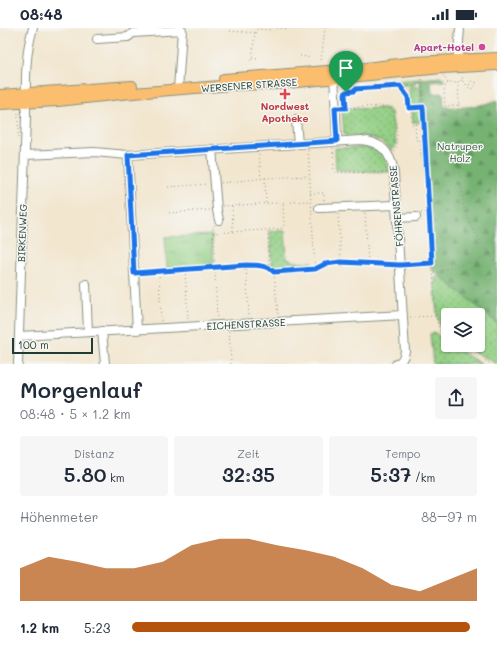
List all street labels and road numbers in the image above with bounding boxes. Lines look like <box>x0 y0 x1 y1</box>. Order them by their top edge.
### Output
street label: WERSENER STRASSE <box>200 75 298 95</box>
street label: FÖHRENSTRASSE <box>385 164 407 247</box>
street label: BIRKENWEG <box>14 203 30 262</box>
street label: EICHENSTRASSE <box>206 315 286 333</box>

